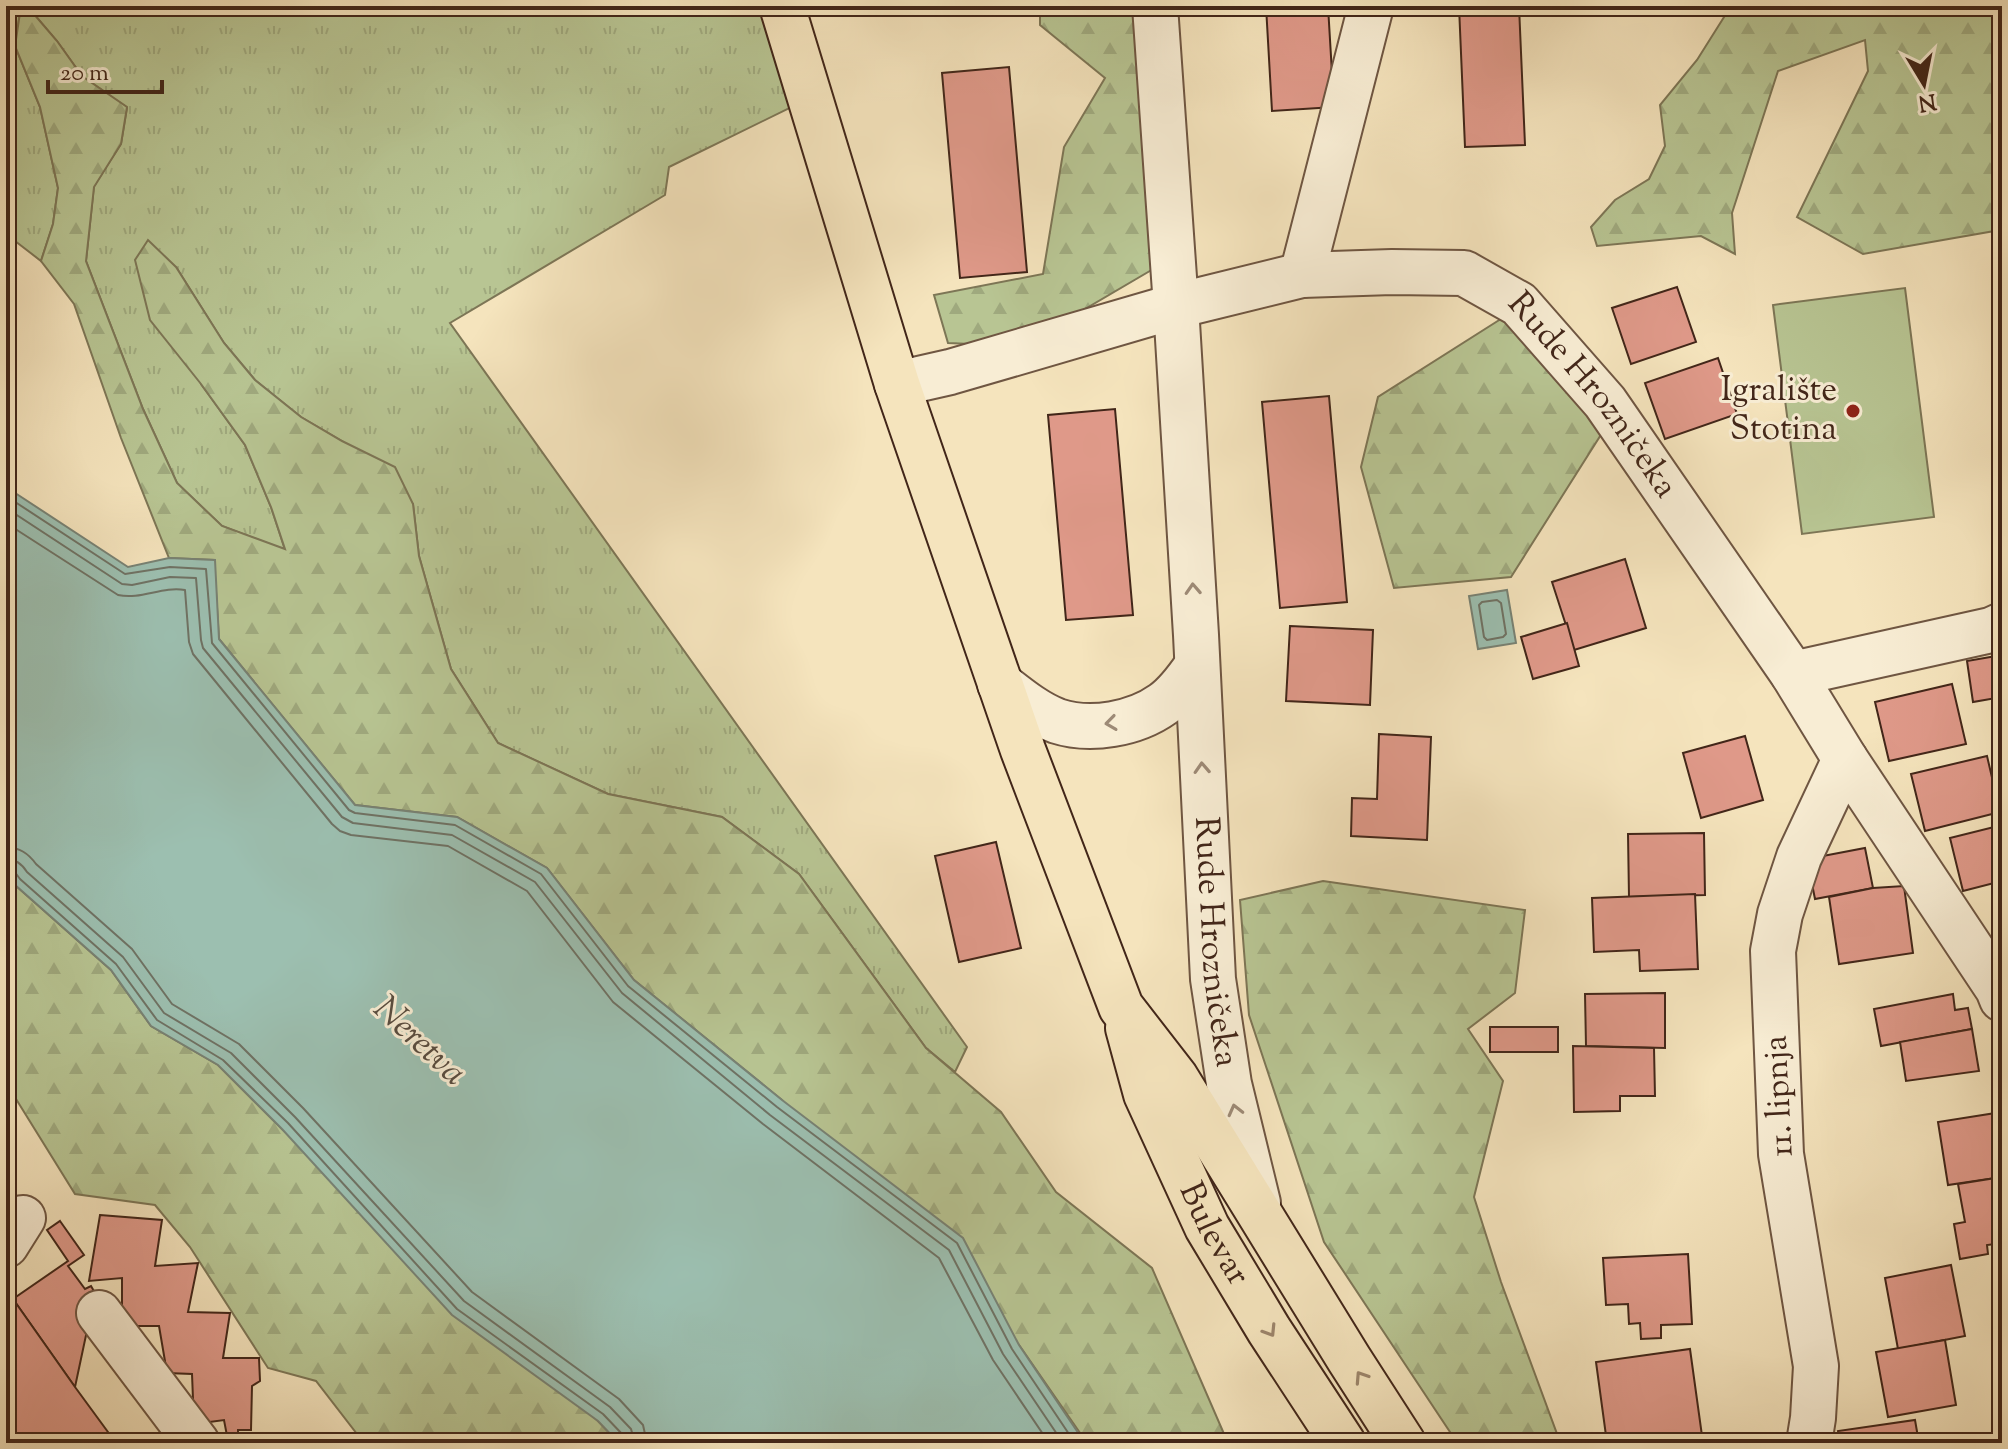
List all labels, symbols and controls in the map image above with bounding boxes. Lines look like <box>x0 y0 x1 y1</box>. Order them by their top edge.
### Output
scale bar <box>48 44 162 94</box>
north arrow <box>1884 44 1964 124</box>
text: 20 m <box>60 57 109 91</box>
text: N <box>1915 83 1938 118</box>
street label: Rude Hrozničeka <box>1495 282 1689 508</box>
place label: Igralište Stotina <box>1721 367 1837 455</box>
marker: Igralište Stotina <box>1844 402 1862 420</box>
one-way arrow <box>1185 582 1202 595</box>
one-way arrow <box>1104 714 1118 731</box>
one-way arrow <box>1193 761 1210 774</box>
street label: Rude Hrozničeka <box>1181 816 1251 1070</box>
water label: Neretva <box>360 985 478 1099</box>
street label: 11. lipnja <box>1752 1034 1808 1158</box>
one-way arrow <box>1227 1103 1244 1117</box>
street label: Bulevar <box>1165 1175 1262 1295</box>
one-way arrow <box>1260 1322 1275 1336</box>
one-way arrow <box>1355 1372 1370 1386</box>

